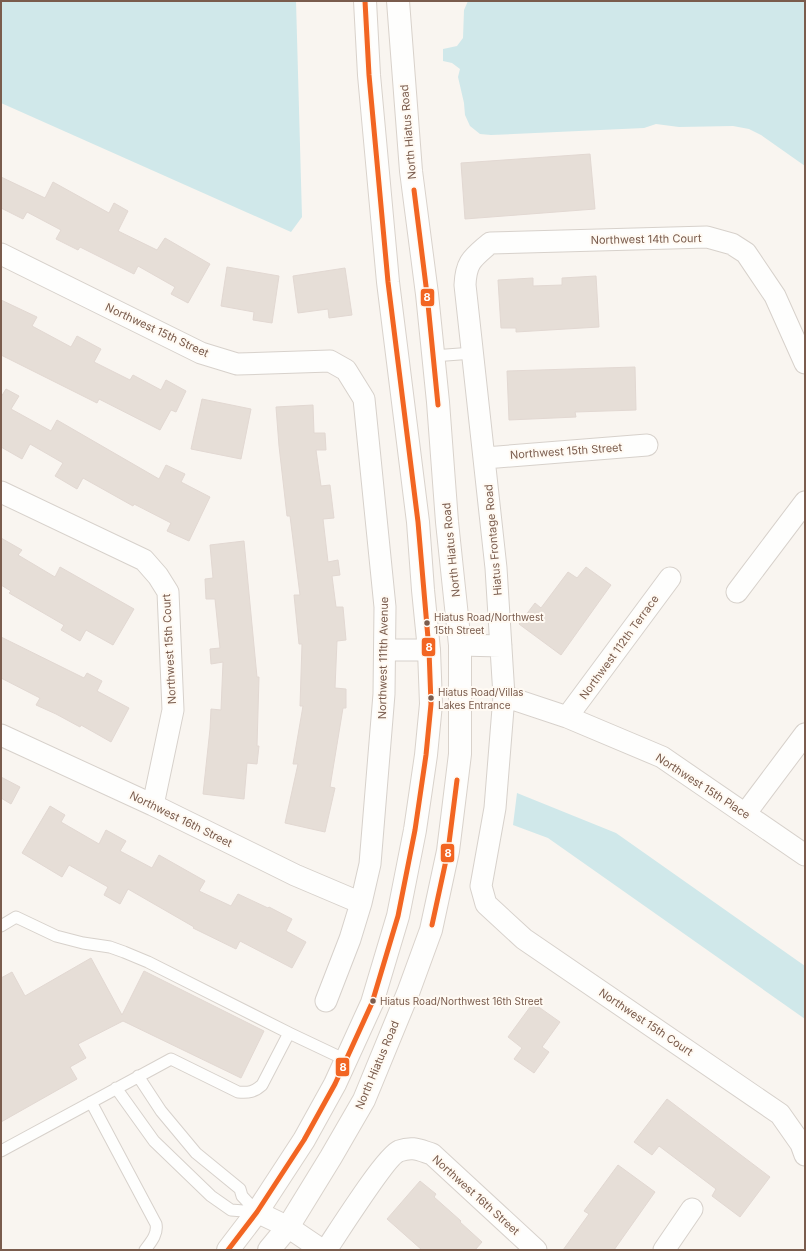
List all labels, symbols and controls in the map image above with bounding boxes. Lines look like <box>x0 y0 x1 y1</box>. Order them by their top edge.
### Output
street label: North Hiatus Road <box>397 84 419 180</box>
street label: Northwest 14th Court <box>590 231 702 247</box>
line badge: 8 <box>420 288 435 307</box>
text: 8 <box>423 290 431 304</box>
street label: Northwest 15th Street <box>103 300 211 360</box>
street label: Northwest 15th Street <box>509 440 623 462</box>
street label: Hiatus Frontage Road <box>481 484 505 596</box>
street label: North Hiatus Road <box>439 502 463 598</box>
street label: Northwest 112th Terrace <box>576 592 662 702</box>
street label: Northwest 15th Court <box>159 593 179 705</box>
street label: Northwest 111th Avenue <box>375 597 391 719</box>
place label: Hiatus Road/Northwest 15th Street <box>434 611 544 636</box>
marker: Hiatus Road/Northwest 15th Street <box>422 618 432 628</box>
line badge: 8 <box>421 637 436 657</box>
text: 8 <box>425 640 433 654</box>
place label: Hiatus Road/Villas Lakes Entrance <box>438 686 524 711</box>
marker: Hiatus Road/Villas Lakes Entrance <box>426 693 436 703</box>
street label: Northwest 15th Place <box>653 750 753 822</box>
street label: Northwest 16th Street <box>127 788 235 850</box>
line badge: 8 <box>440 843 455 863</box>
text: 8 <box>444 846 452 860</box>
street label: Northwest 15th Court <box>596 985 696 1059</box>
place label: Hiatus Road/Northwest 16th Street <box>380 995 544 1007</box>
marker: Hiatus Road/Northwest 16th Street <box>368 996 378 1006</box>
street label: North Hiatus Road <box>352 1019 402 1111</box>
line badge: 8 <box>335 1057 350 1077</box>
text: 8 <box>339 1060 347 1074</box>
street label: Northwest 16th Street <box>429 1152 523 1238</box>

